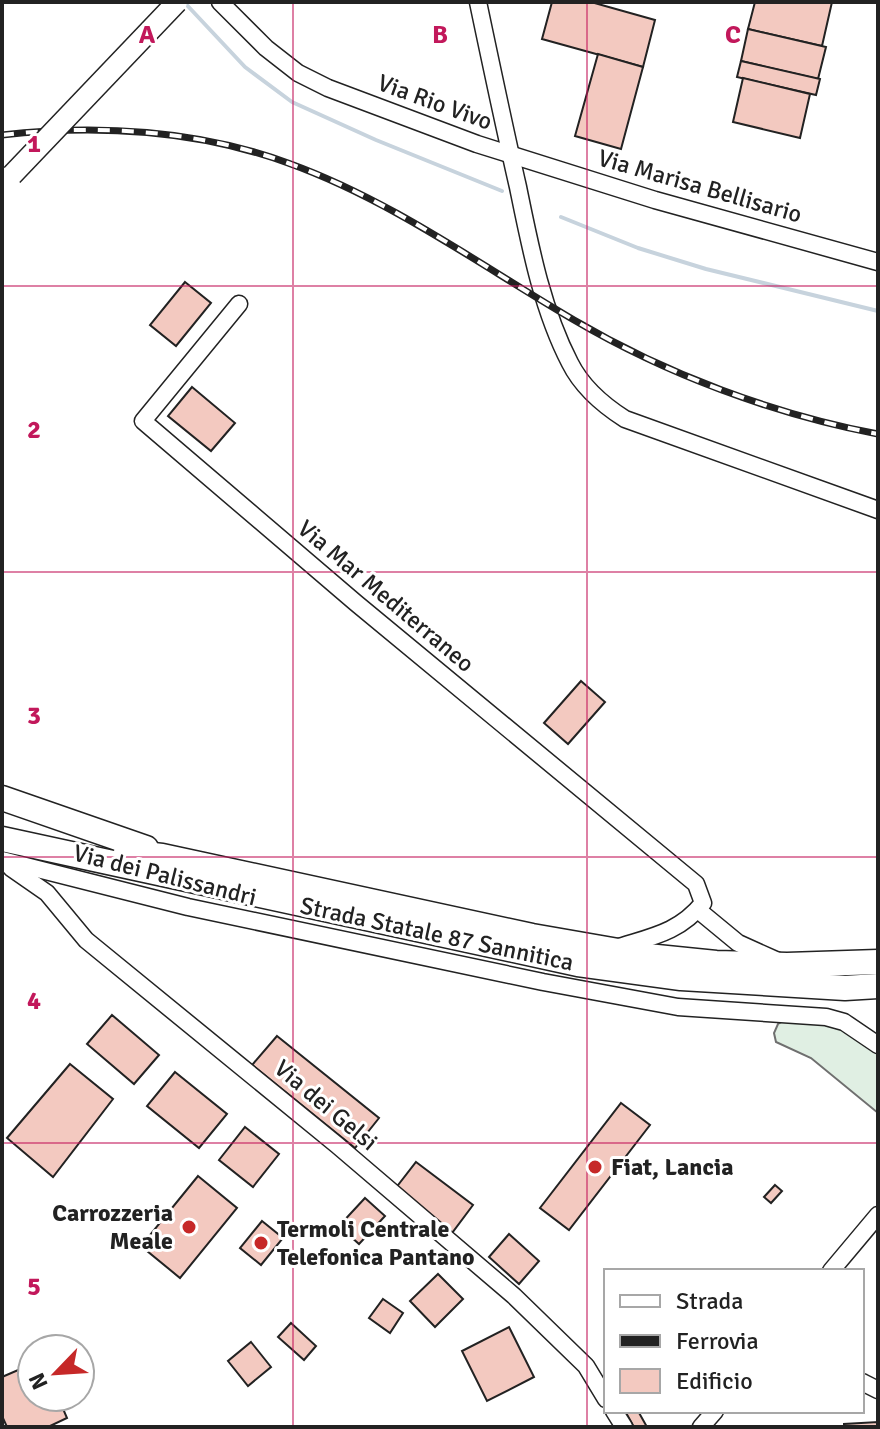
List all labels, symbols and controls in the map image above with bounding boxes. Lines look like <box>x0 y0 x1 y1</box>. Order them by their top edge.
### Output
text: A <box>139 19 156 51</box>
text: B <box>432 19 448 51</box>
text: C <box>725 19 741 51</box>
street label: Via Rio Vivo <box>374 67 496 137</box>
text: 1 <box>27 128 41 160</box>
street label: Via Marisa Bellisario <box>595 143 805 229</box>
text: 2 <box>27 414 41 446</box>
street label: Via Mar Mediterraneo <box>292 513 480 679</box>
text: 3 <box>27 700 41 732</box>
street label: Via dei Palissandri <box>70 838 260 912</box>
street label: Strada Statale 87 Sannitica <box>298 890 576 978</box>
text: 4 <box>27 985 41 1017</box>
street label: Via dei Gelsi <box>268 1053 384 1157</box>
place label: Fiat, Lancia <box>611 1152 734 1182</box>
marker: Fiat, Lancia <box>586 1158 604 1176</box>
place label: Carrozzeria Meale <box>52 1198 173 1256</box>
place label: Termoli Centrale Telefonica Pantano <box>277 1214 475 1272</box>
marker: Carrozzeria Meale <box>180 1218 198 1236</box>
marker: Termoli Centrale Telefonica Pantano <box>252 1234 270 1252</box>
legend <box>604 1269 864 1413</box>
text: 5 <box>27 1271 41 1303</box>
text: Strada <box>676 1286 743 1316</box>
text: Ferrovia <box>676 1326 759 1356</box>
north arrow <box>16 1333 96 1413</box>
text: Edificio <box>676 1366 753 1396</box>
text: N <box>23 1369 54 1394</box>

